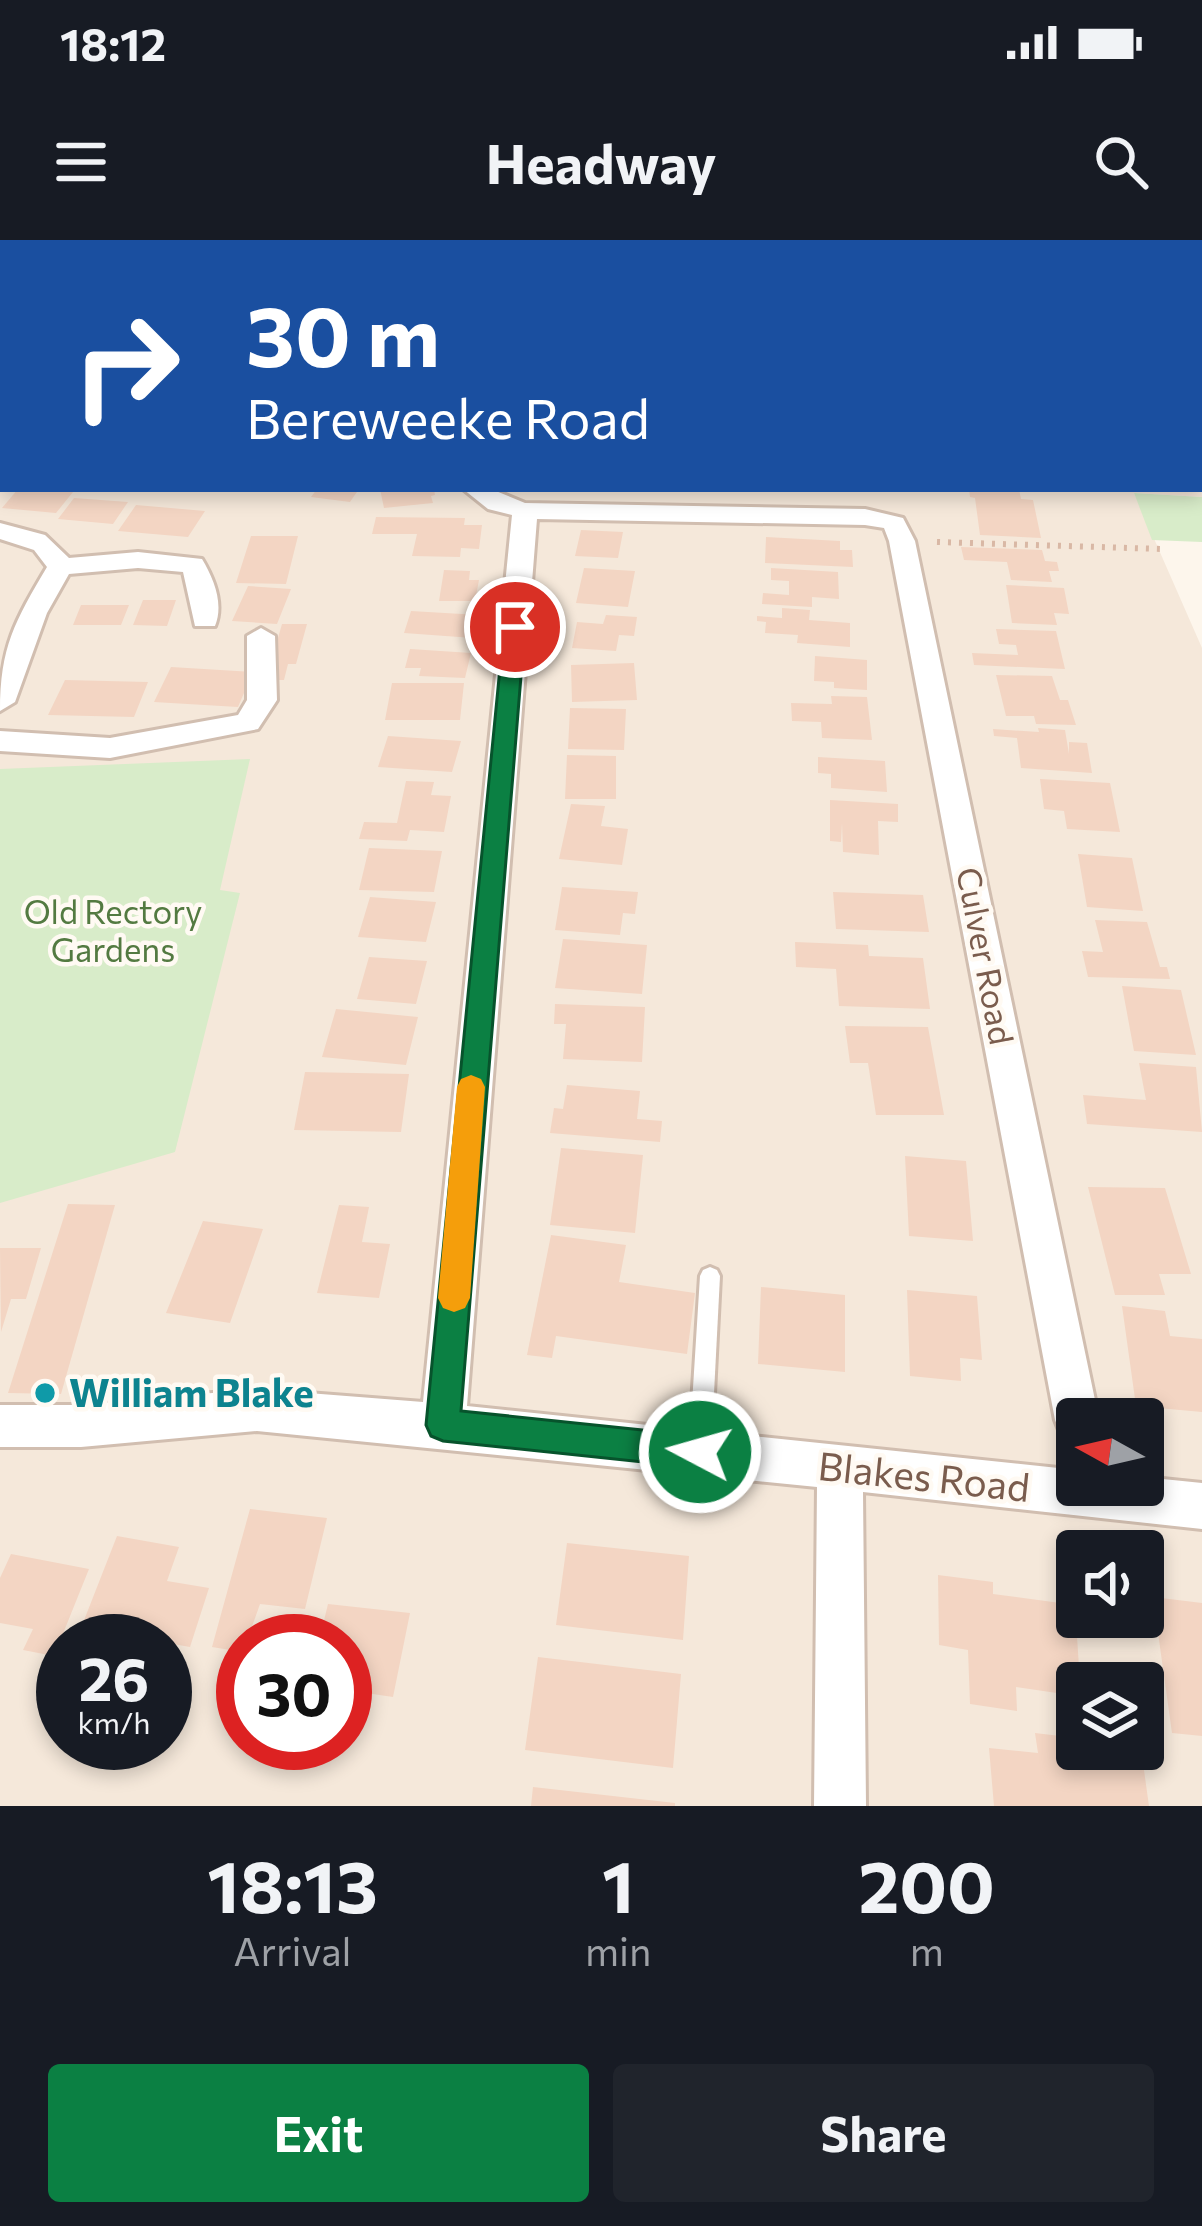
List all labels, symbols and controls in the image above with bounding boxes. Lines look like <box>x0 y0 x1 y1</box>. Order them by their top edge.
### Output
text: 18:12 <box>60 15 166 70</box>
icon: menu <box>48 129 114 195</box>
text: Headway <box>486 129 716 195</box>
icon: search <box>1088 129 1154 195</box>
text: 30 m <box>246 282 440 384</box>
icon: right <box>48 288 204 444</box>
text: Bereweeke Road <box>246 384 650 450</box>
pin <box>464 576 566 678</box>
icon: arrive <box>482 594 548 660</box>
street label: Culver Road <box>949 864 1024 1048</box>
park label: Old Rectory Gardens <box>24 890 202 969</box>
place label: William Blake <box>69 1367 314 1415</box>
marker: William Blake <box>32 1380 58 1406</box>
position arrow <box>637 1389 763 1515</box>
north arrow <box>1056 1398 1164 1506</box>
map controls <box>1056 1398 1164 1770</box>
street label: Blakes Road <box>816 1440 1032 1510</box>
button: sound <box>1056 1530 1164 1638</box>
speed limit sign: 30 <box>216 1614 372 1770</box>
text: 26 <box>79 1640 149 1713</box>
button: layers <box>1056 1662 1164 1770</box>
text: km/h <box>78 1703 150 1740</box>
text: 18:13 <box>207 1840 378 1928</box>
text: 1 <box>602 1840 635 1928</box>
text: 200 <box>859 1840 995 1928</box>
text: Arrival <box>234 1926 352 1974</box>
text: min <box>585 1926 651 1974</box>
text: m <box>910 1926 944 1974</box>
button: Exit <box>48 2064 589 2202</box>
button: Share <box>613 2064 1154 2202</box>

